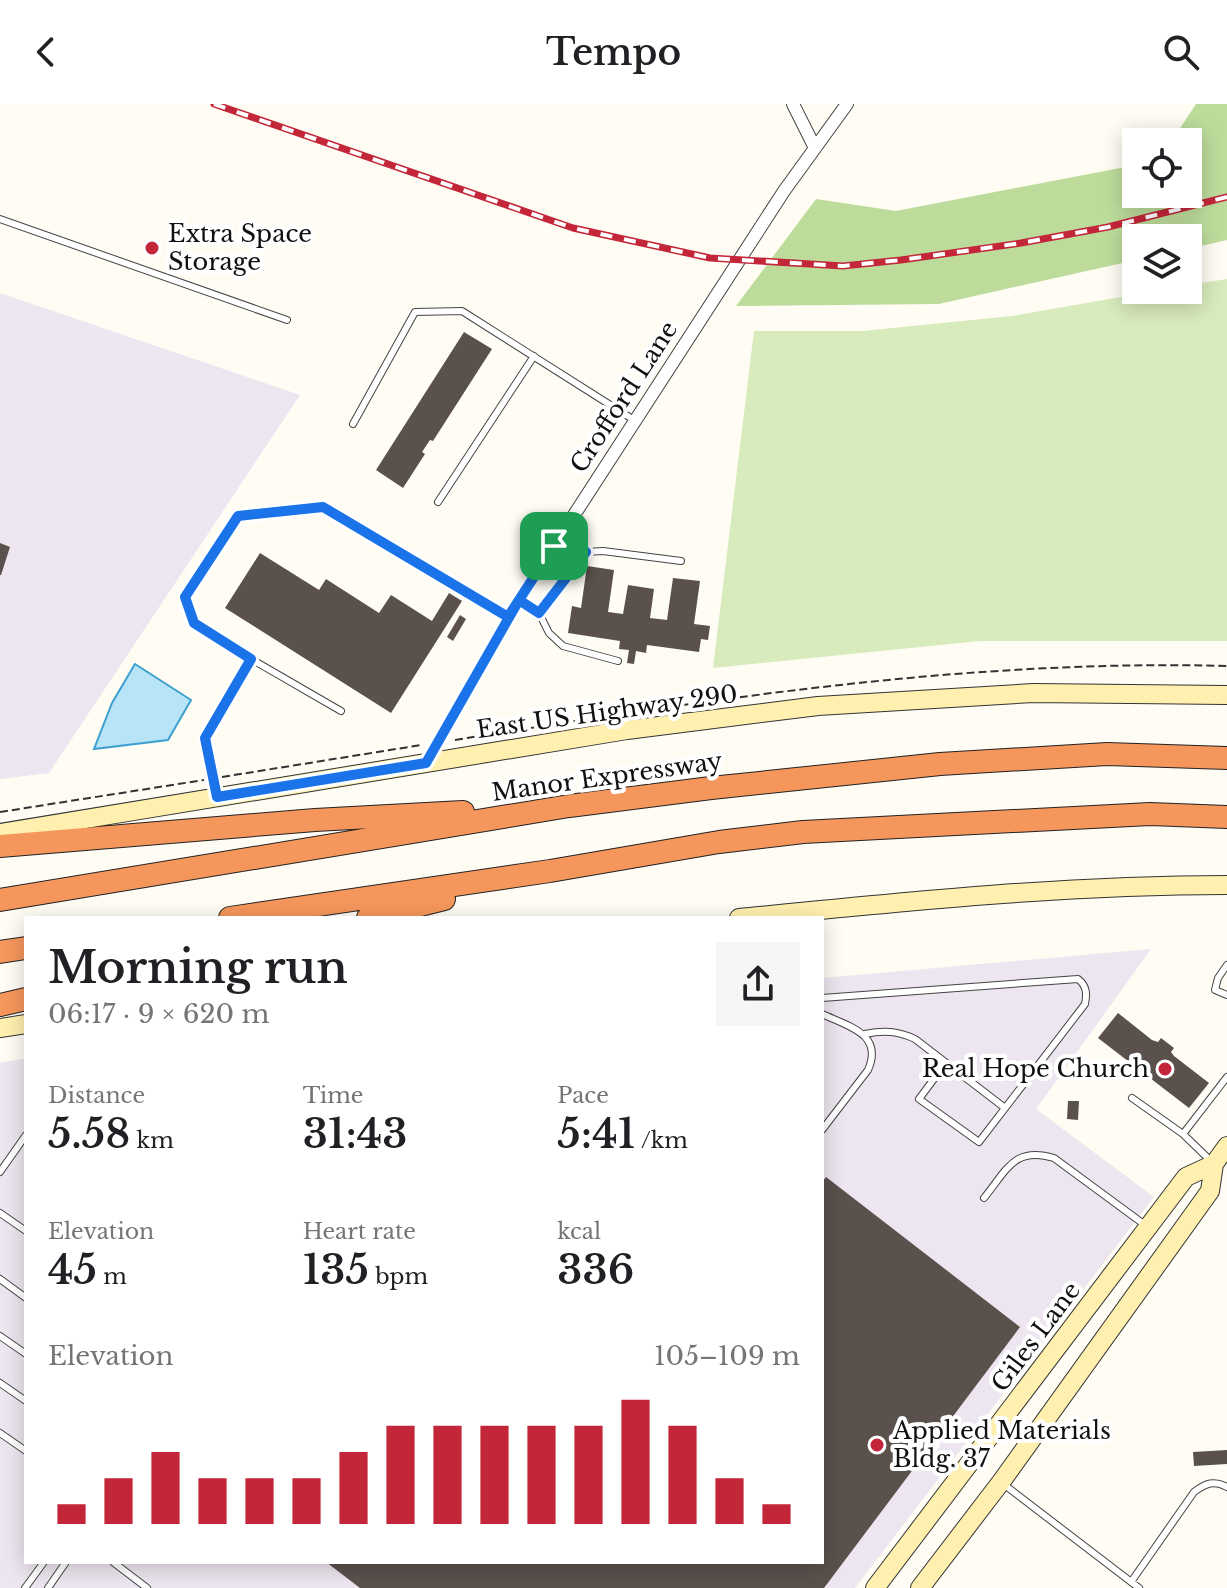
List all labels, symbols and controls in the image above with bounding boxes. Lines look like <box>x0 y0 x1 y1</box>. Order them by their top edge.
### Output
icon: back <box>24 30 68 74</box>
text: Tempo <box>546 30 681 75</box>
icon: search <box>1159 30 1203 74</box>
map controls <box>1122 128 1202 304</box>
button: locate <box>1122 128 1202 208</box>
place label: Extra Space Storage <box>168 219 312 276</box>
button: layers <box>1122 224 1202 304</box>
marker: Extra Space Storage <box>143 239 161 257</box>
street label: Crofford Lane <box>564 316 683 478</box>
pin <box>520 512 588 580</box>
icon: arrive <box>532 524 576 568</box>
street label: East US Highway 290 <box>475 679 739 744</box>
street label: Manor Expressway <box>490 746 725 807</box>
text: Morning run <box>48 940 348 995</box>
button: share <box>716 942 800 1026</box>
text: 06:17 · 9 × 620 m <box>48 998 269 1030</box>
place label: Real Hope Church <box>922 1054 1149 1083</box>
marker: Real Hope Church <box>1156 1060 1174 1078</box>
text: Distance <box>48 1082 145 1109</box>
text: Time <box>303 1082 363 1109</box>
text: Pace <box>557 1082 609 1109</box>
text: 5.58 <box>48 1109 130 1159</box>
text: 31:43 <box>303 1109 408 1159</box>
text: 5:41 <box>557 1109 635 1159</box>
text: km <box>130 1127 174 1154</box>
text: /km <box>635 1127 688 1154</box>
text: Elevation <box>48 1218 154 1245</box>
text: Heart rate <box>303 1218 416 1245</box>
text: kcal <box>557 1218 601 1245</box>
text: 45 <box>48 1245 97 1295</box>
text: 135 <box>303 1245 369 1295</box>
text: 336 <box>557 1245 634 1295</box>
text: m <box>97 1263 127 1290</box>
text: bpm <box>369 1263 428 1290</box>
street label: Giles Lane <box>985 1276 1086 1397</box>
text: Elevation <box>48 1340 174 1372</box>
text: 105–109 m <box>654 1340 800 1372</box>
place label: Applied Materials Bldg. 37 <box>892 1416 1111 1473</box>
marker: Applied Materials Bldg. 37 <box>868 1436 886 1454</box>

